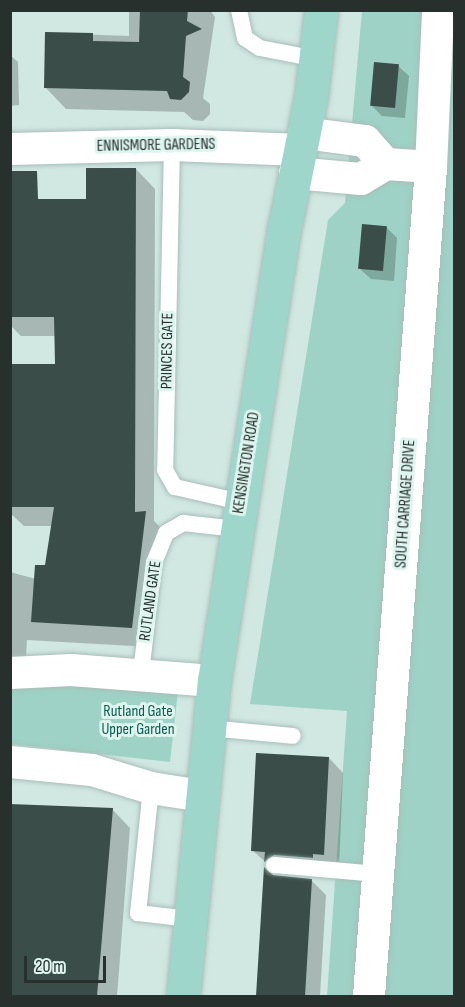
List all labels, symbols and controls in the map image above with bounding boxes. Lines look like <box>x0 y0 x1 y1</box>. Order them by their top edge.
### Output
street label: ENNISMORE GARDENS <box>97 135 215 157</box>
street label: PRINCES GATE <box>158 313 178 389</box>
street label: KENSINGTON ROAD <box>229 411 265 515</box>
street label: SOUTH CARRIAGE DRIVE <box>392 439 420 569</box>
street label: RUTLAND GATE <box>136 560 166 642</box>
park label: Rutland Gate Upper Garden <box>101 702 175 740</box>
scale bar <box>27 944 110 982</box>
text: 20 m <box>35 956 65 977</box>

